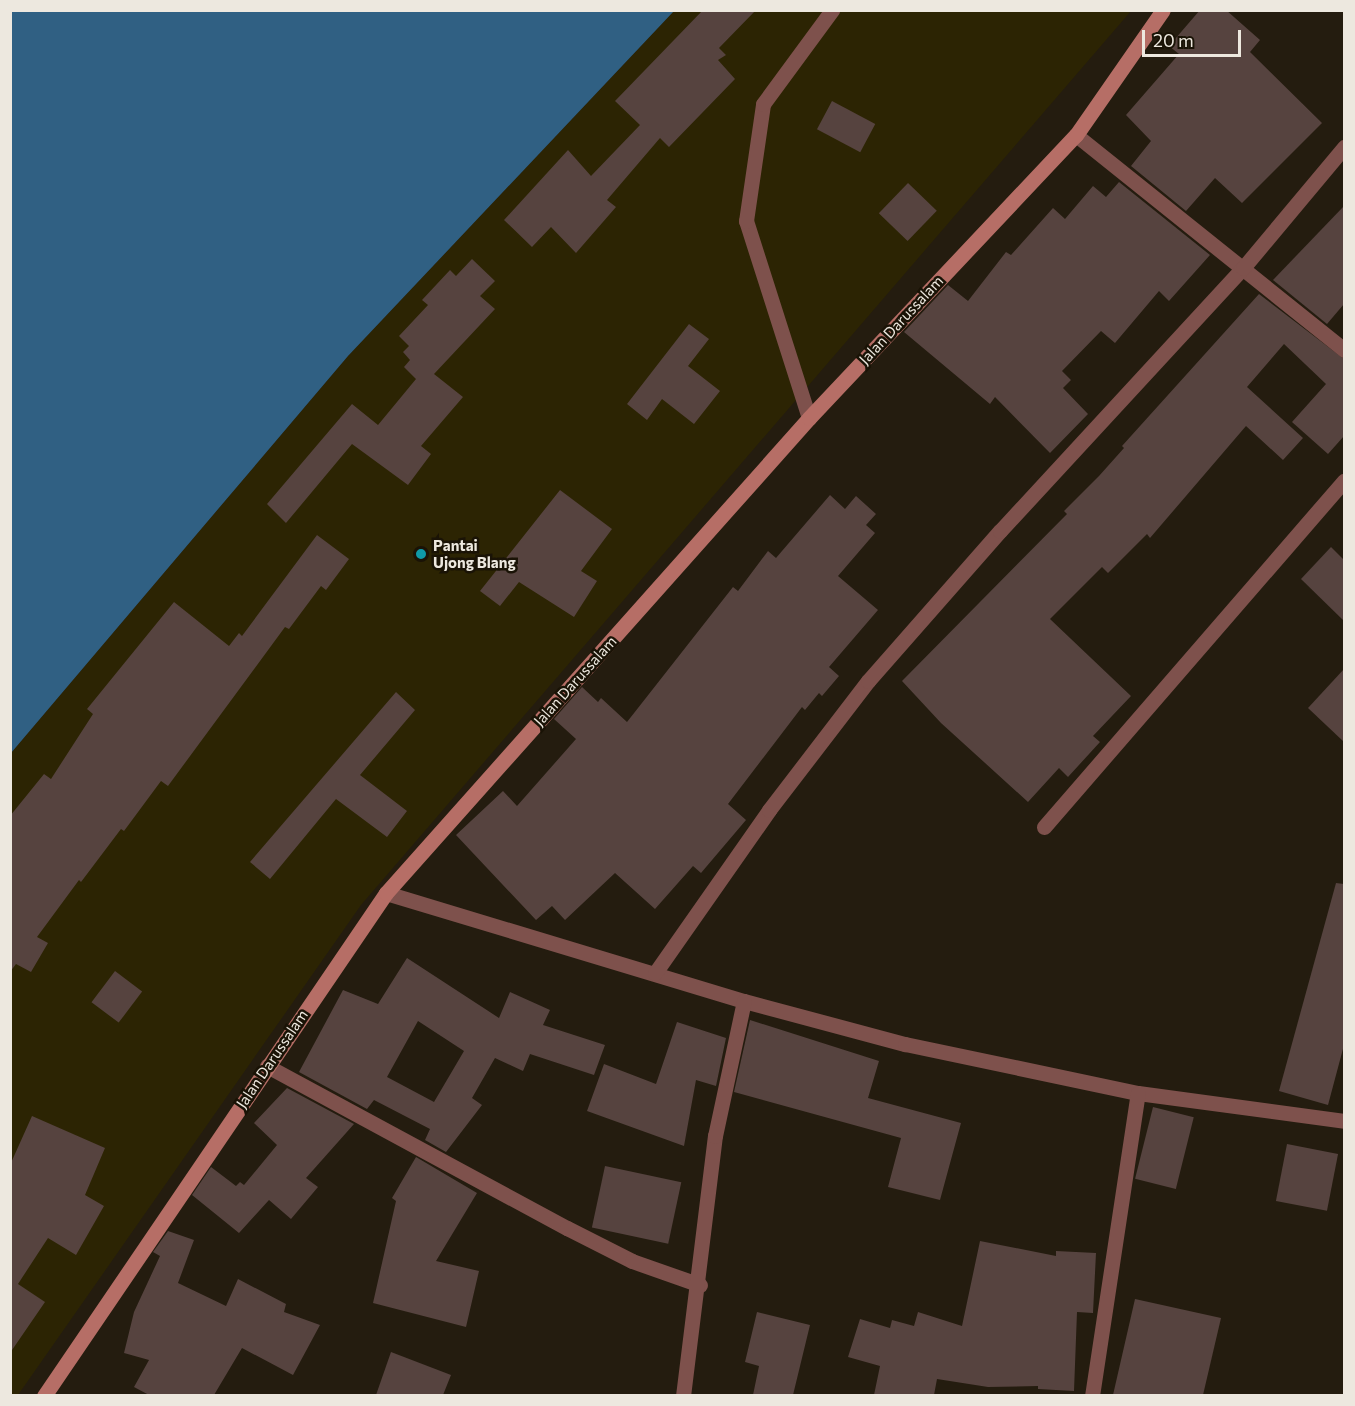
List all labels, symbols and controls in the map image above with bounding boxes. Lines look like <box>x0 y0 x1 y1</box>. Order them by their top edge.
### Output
scale bar <box>1145 18 1244 56</box>
text: 20 m <box>1153 29 1194 51</box>
street label: Jalan Darussalam <box>855 272 947 368</box>
place label: Pantai Ujong Blang <box>433 536 516 571</box>
marker: Pantai Ujong Blang <box>414 547 428 561</box>
street label: Jalan Darussalam <box>530 632 620 730</box>
street label: Jalan Darussalam <box>232 1006 312 1112</box>

